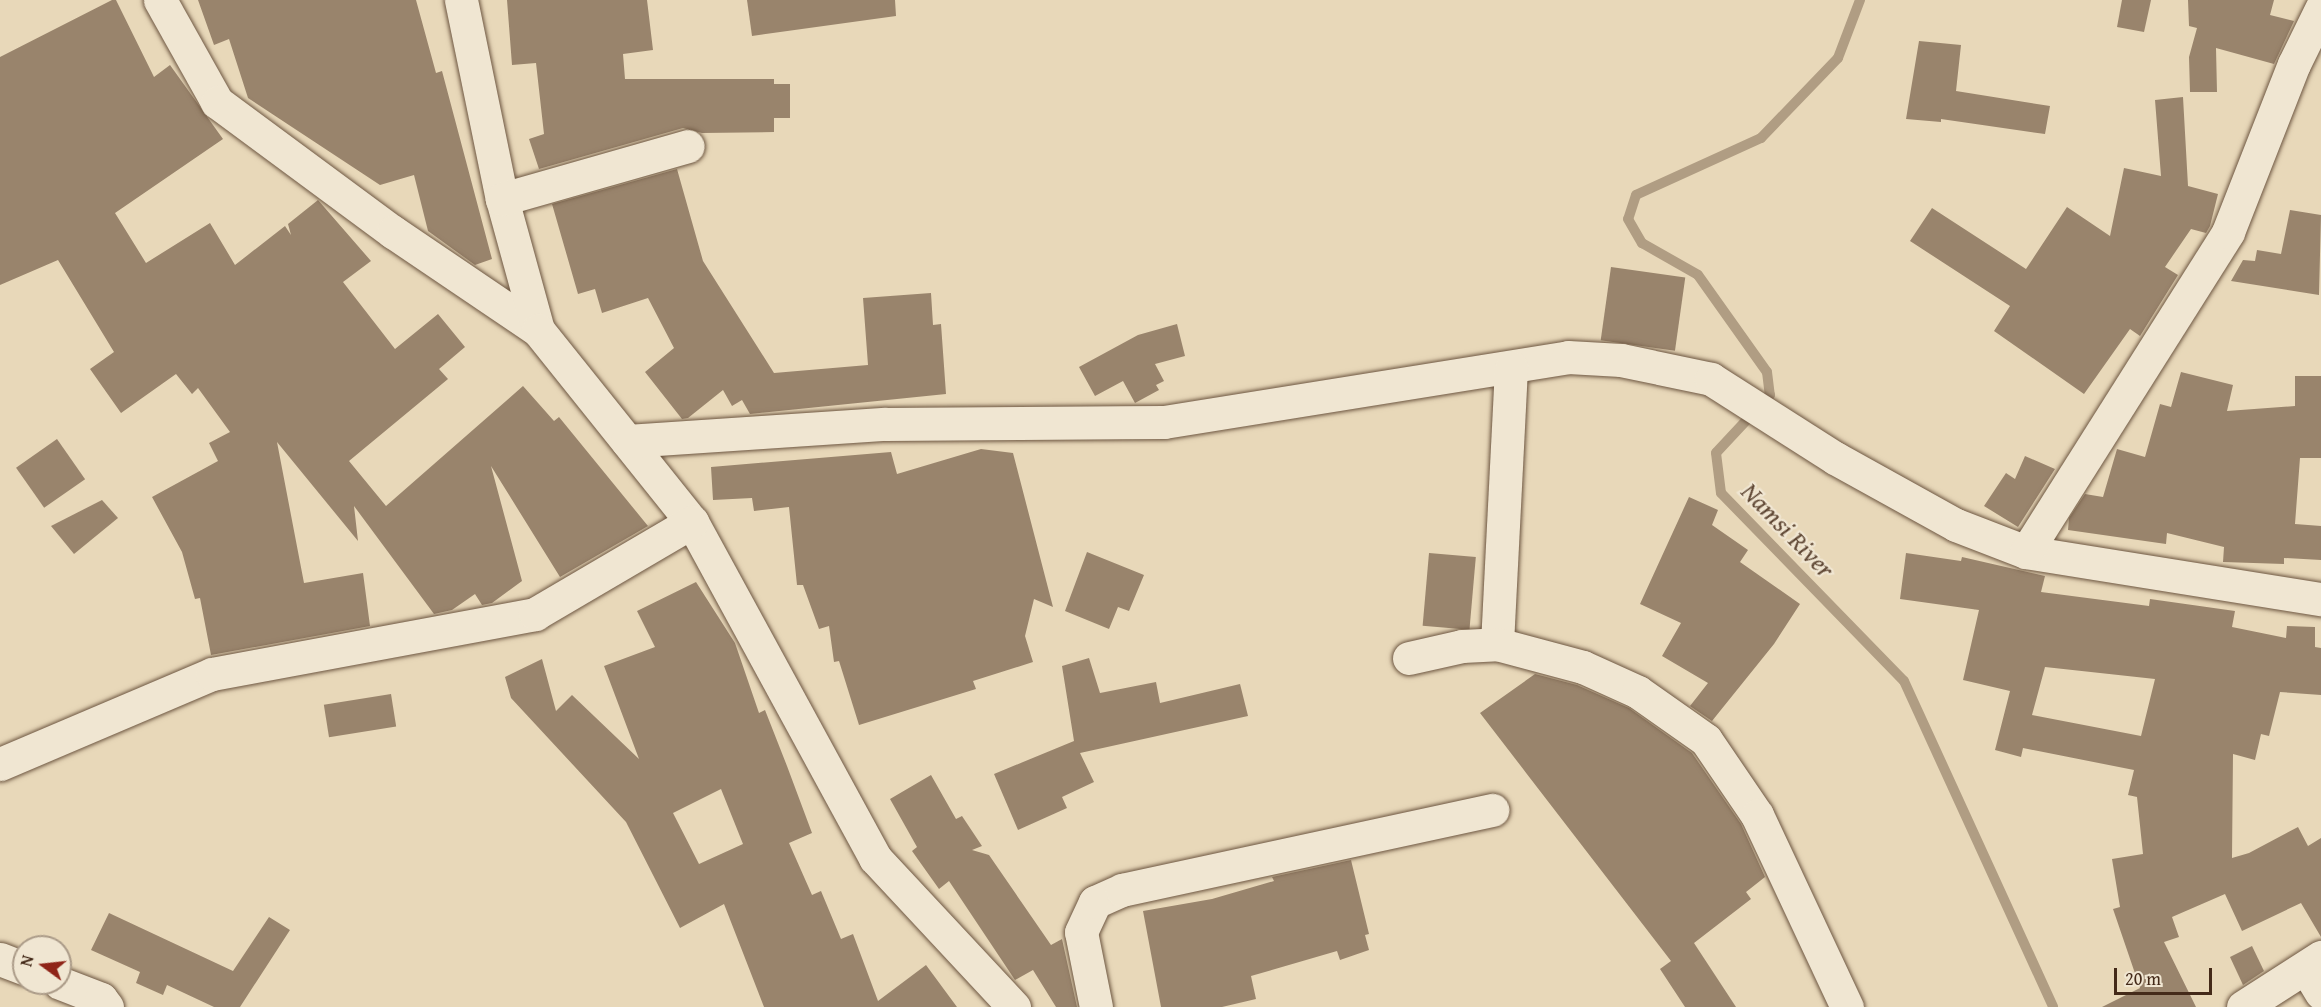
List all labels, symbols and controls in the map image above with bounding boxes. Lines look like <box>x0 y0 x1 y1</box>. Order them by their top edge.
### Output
water label: Namsi River <box>1735 476 1841 584</box>
north arrow <box>12 935 72 995</box>
text: N <box>14 953 40 969</box>
scale bar <box>2117 956 2214 994</box>
text: 20 m <box>2125 965 2161 992</box>

